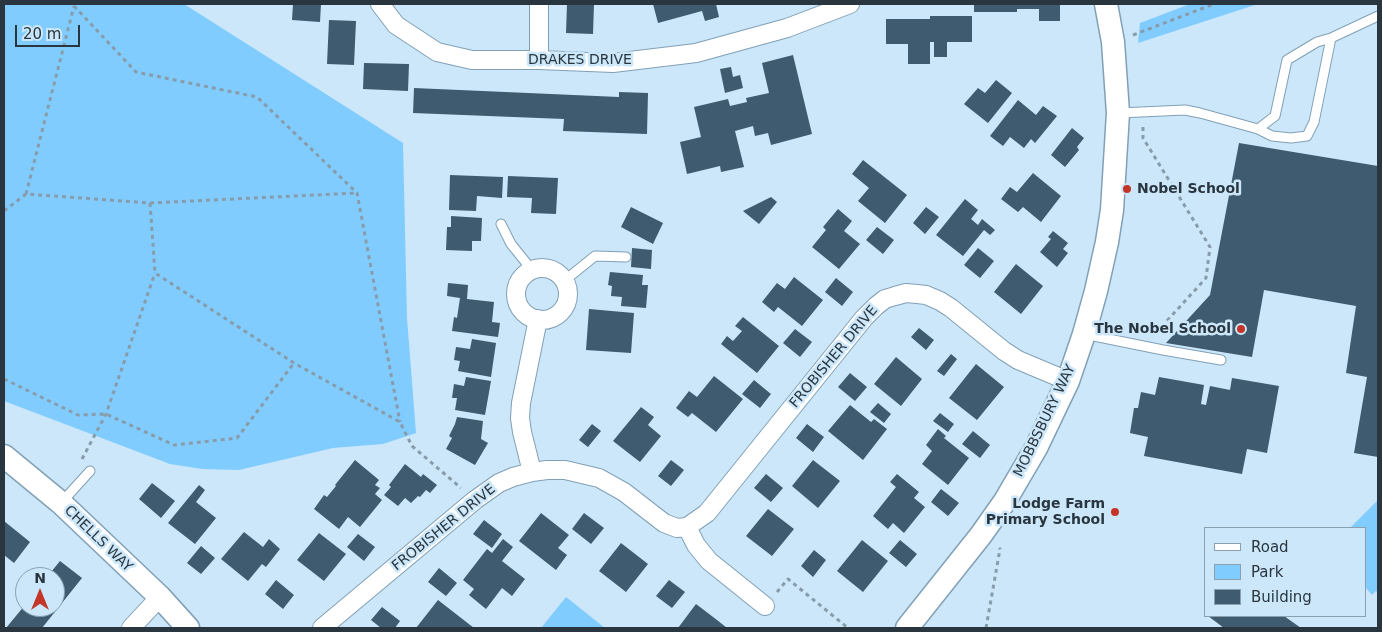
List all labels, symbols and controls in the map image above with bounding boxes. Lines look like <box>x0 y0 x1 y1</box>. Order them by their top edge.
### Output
scale bar <box>18 15 82 47</box>
text: 20 m <box>23 25 61 43</box>
street label: DRAKES DRIVE <box>528 52 632 68</box>
place label: Nobel School <box>1137 181 1240 197</box>
marker: Nobel School <box>1121 183 1133 195</box>
street label: FROBISHER DRIVE <box>786 303 882 411</box>
place label: The Nobel School <box>1094 321 1231 337</box>
marker: The Nobel School <box>1235 323 1247 335</box>
street label: MOBBSBURY WAY <box>1011 362 1079 480</box>
street label: FROBISHER DRIVE <box>389 481 499 575</box>
place label: Lodge Farm Primary School <box>986 496 1105 528</box>
street label: CHELLS WAY <box>60 502 136 576</box>
marker: Lodge Farm Primary School <box>1109 506 1121 518</box>
legend <box>1204 527 1367 617</box>
text: Road <box>1251 538 1289 556</box>
text: Park <box>1251 563 1283 581</box>
north arrow <box>15 567 65 617</box>
text: N <box>34 570 46 586</box>
text: Building <box>1251 588 1312 606</box>

